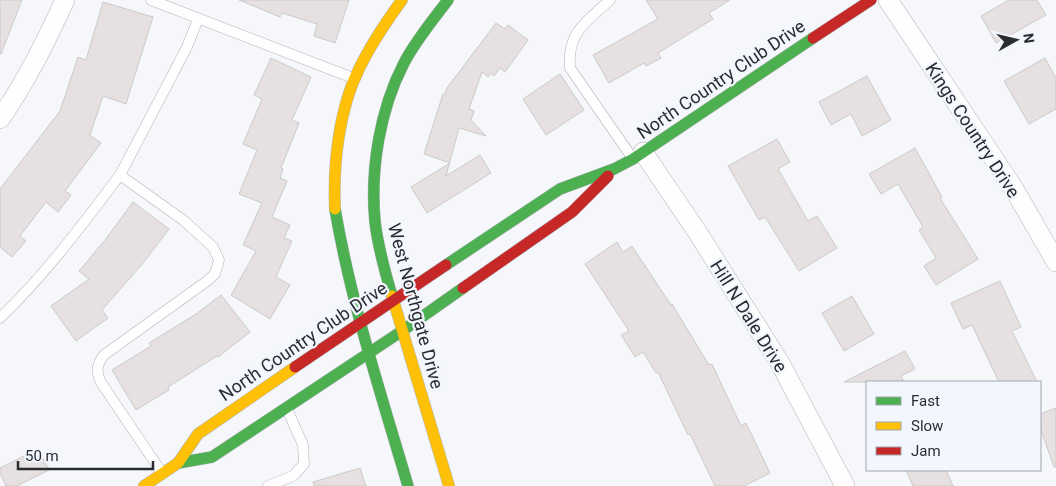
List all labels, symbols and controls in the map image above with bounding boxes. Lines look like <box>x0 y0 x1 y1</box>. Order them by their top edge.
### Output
street label: North Country Club Drive <box>633 15 809 143</box>
north arrow <box>991 15 1041 65</box>
text: N <box>1020 32 1037 44</box>
street label: Kings Country Drive <box>921 58 1025 202</box>
street label: West Northgate Drive <box>384 221 448 391</box>
street label: Hill N Dale Drive <box>706 256 792 376</box>
street label: North Country Club Drive <box>215 277 391 405</box>
legend <box>866 381 1041 471</box>
text: Fast <box>911 392 940 410</box>
text: Slow <box>911 417 943 435</box>
scale bar <box>18 438 152 470</box>
text: Jam <box>911 442 941 460</box>
text: 50 m <box>25 447 59 465</box>

